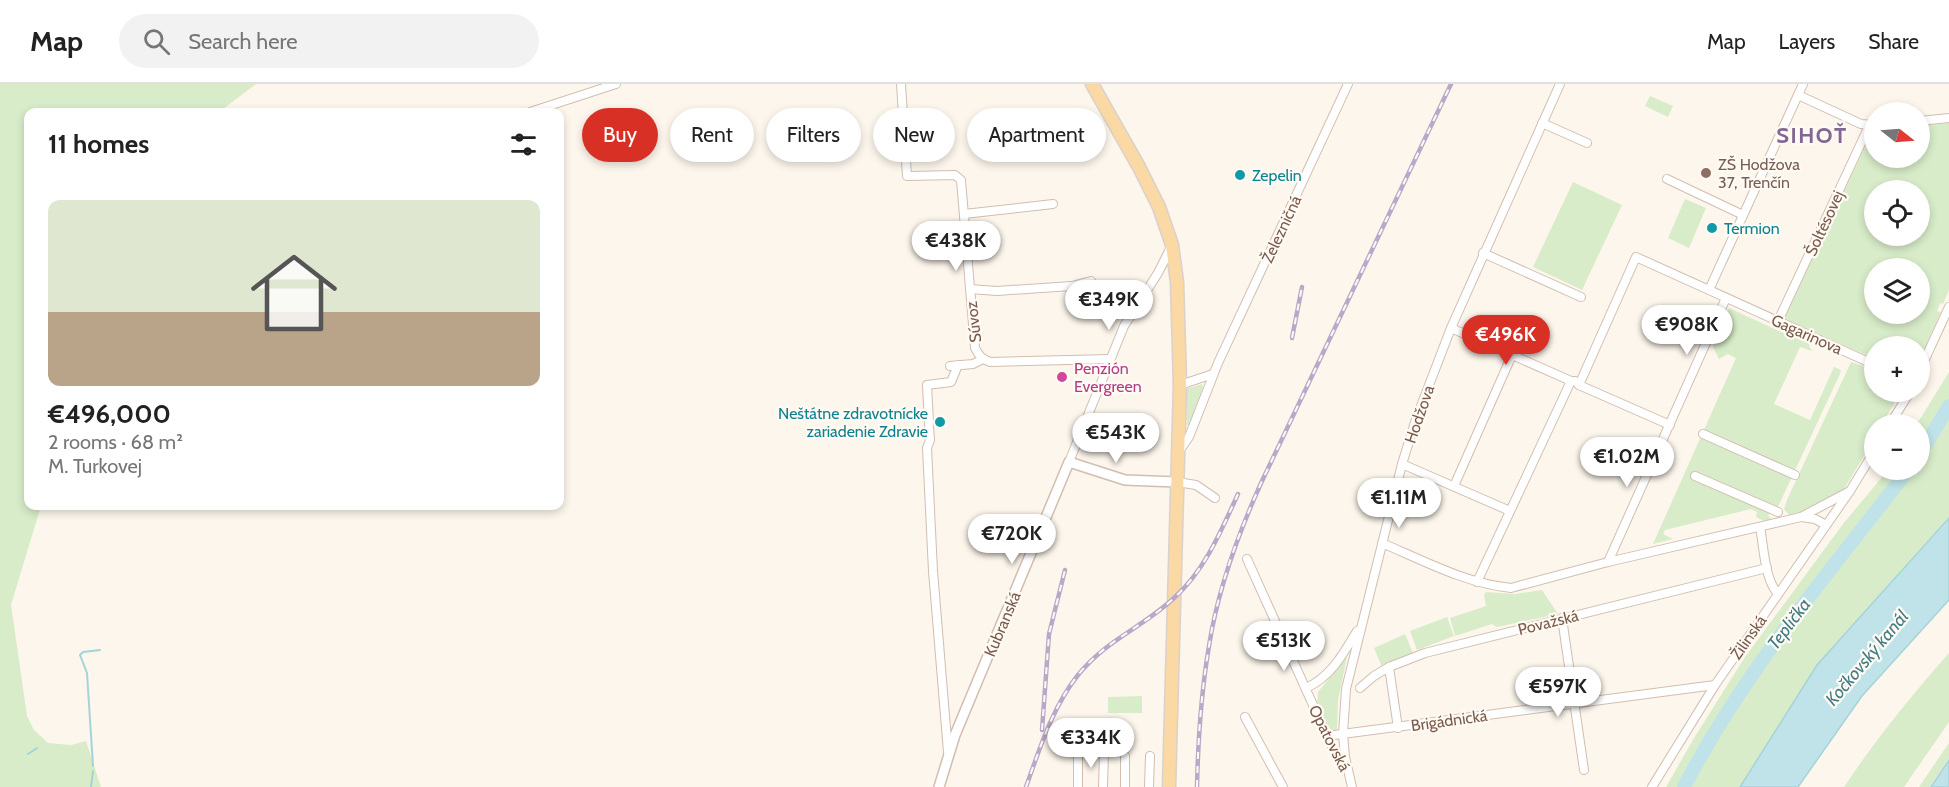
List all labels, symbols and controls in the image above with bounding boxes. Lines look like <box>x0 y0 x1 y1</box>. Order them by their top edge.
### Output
search box <box>119 14 539 68</box>
text: Map <box>30 24 83 58</box>
icon: search <box>140 25 173 58</box>
text: Search here <box>188 28 297 55</box>
text: Map <box>1707 29 1746 54</box>
text: Layers <box>1779 29 1835 54</box>
text: Share <box>1868 29 1919 54</box>
north arrow <box>1864 102 1930 168</box>
map controls <box>1864 102 1930 480</box>
chip: Buy <box>582 108 658 162</box>
chip: Rent <box>670 108 754 162</box>
chip: Filters <box>766 108 861 162</box>
chip: New <box>873 108 955 162</box>
chip: Apartment <box>967 108 1106 162</box>
district label: SIHOŤ <box>1776 122 1848 149</box>
text: 11 homes <box>48 128 149 160</box>
icon: filters <box>507 128 540 161</box>
place label: ZŠ Hodžova 37, Trenčín <box>1718 155 1800 192</box>
place label: Zepelin <box>1252 166 1302 185</box>
marker: ZŠ Hodžova 37, Trenčín <box>1699 166 1713 180</box>
marker: Zepelin <box>1233 168 1247 182</box>
button: locate <box>1864 180 1930 246</box>
street label: Šoltésovej <box>1801 187 1848 259</box>
street label: Železničná <box>1258 192 1305 266</box>
place label: Termion <box>1724 219 1780 238</box>
pin: €438K <box>914 221 998 272</box>
marker: Termion <box>1705 221 1719 235</box>
text: €438K <box>926 228 986 252</box>
icon: home <box>240 239 348 347</box>
button: layers <box>1864 258 1930 324</box>
pin: €349K <box>1067 280 1151 331</box>
text: €349K <box>1079 287 1139 311</box>
street label: Súvoz <box>962 300 985 344</box>
pin: €908K <box>1645 305 1729 356</box>
street label: Gagarinova <box>1768 310 1845 359</box>
text: €908K <box>1656 312 1718 336</box>
pin: €496K <box>1464 315 1548 366</box>
text: €496K <box>1476 322 1536 346</box>
button: + <box>1864 336 1930 402</box>
place label: Penzión Evergreen <box>1074 359 1142 396</box>
marker: Penzión Evergreen <box>1055 370 1069 384</box>
street label: Hodžova <box>1401 382 1438 446</box>
text: €496,000 <box>48 398 171 430</box>
place label: Neštátne zdravotnícke zariadenie Zdravie <box>778 404 928 441</box>
pin: €543K <box>1074 413 1158 464</box>
button: − <box>1864 414 1930 480</box>
marker: Neštátne zdravotnícke zariadenie Zdravie <box>933 415 947 429</box>
text: €543K <box>1086 420 1146 444</box>
text: 2 rooms · 68 m² <box>48 430 183 454</box>
pin: €1.02M <box>1578 437 1676 488</box>
text: €1.02M <box>1594 444 1660 468</box>
text: M. Turkovej <box>48 454 142 478</box>
pin: €1.11M <box>1350 478 1448 529</box>
text: €1.11M <box>1371 485 1427 509</box>
pin: €720K <box>970 514 1054 565</box>
text: €720K <box>982 521 1042 545</box>
street label: Kubranská <box>980 588 1025 660</box>
water label: Teplička <box>1763 594 1815 654</box>
water label: Kočkovský kanál <box>1821 605 1914 710</box>
street label: Považská <box>1516 606 1581 639</box>
street label: Žilinská <box>1726 611 1771 663</box>
pin: €513K <box>1242 621 1326 672</box>
text: €513K <box>1257 628 1311 652</box>
pin: €597K <box>1516 667 1600 718</box>
text: €597K <box>1529 674 1587 698</box>
street label: Opatovská <box>1305 702 1354 775</box>
street label: Brigádnická <box>1410 706 1489 735</box>
pin: €334K <box>1049 718 1133 769</box>
text: €334K <box>1061 725 1121 749</box>

